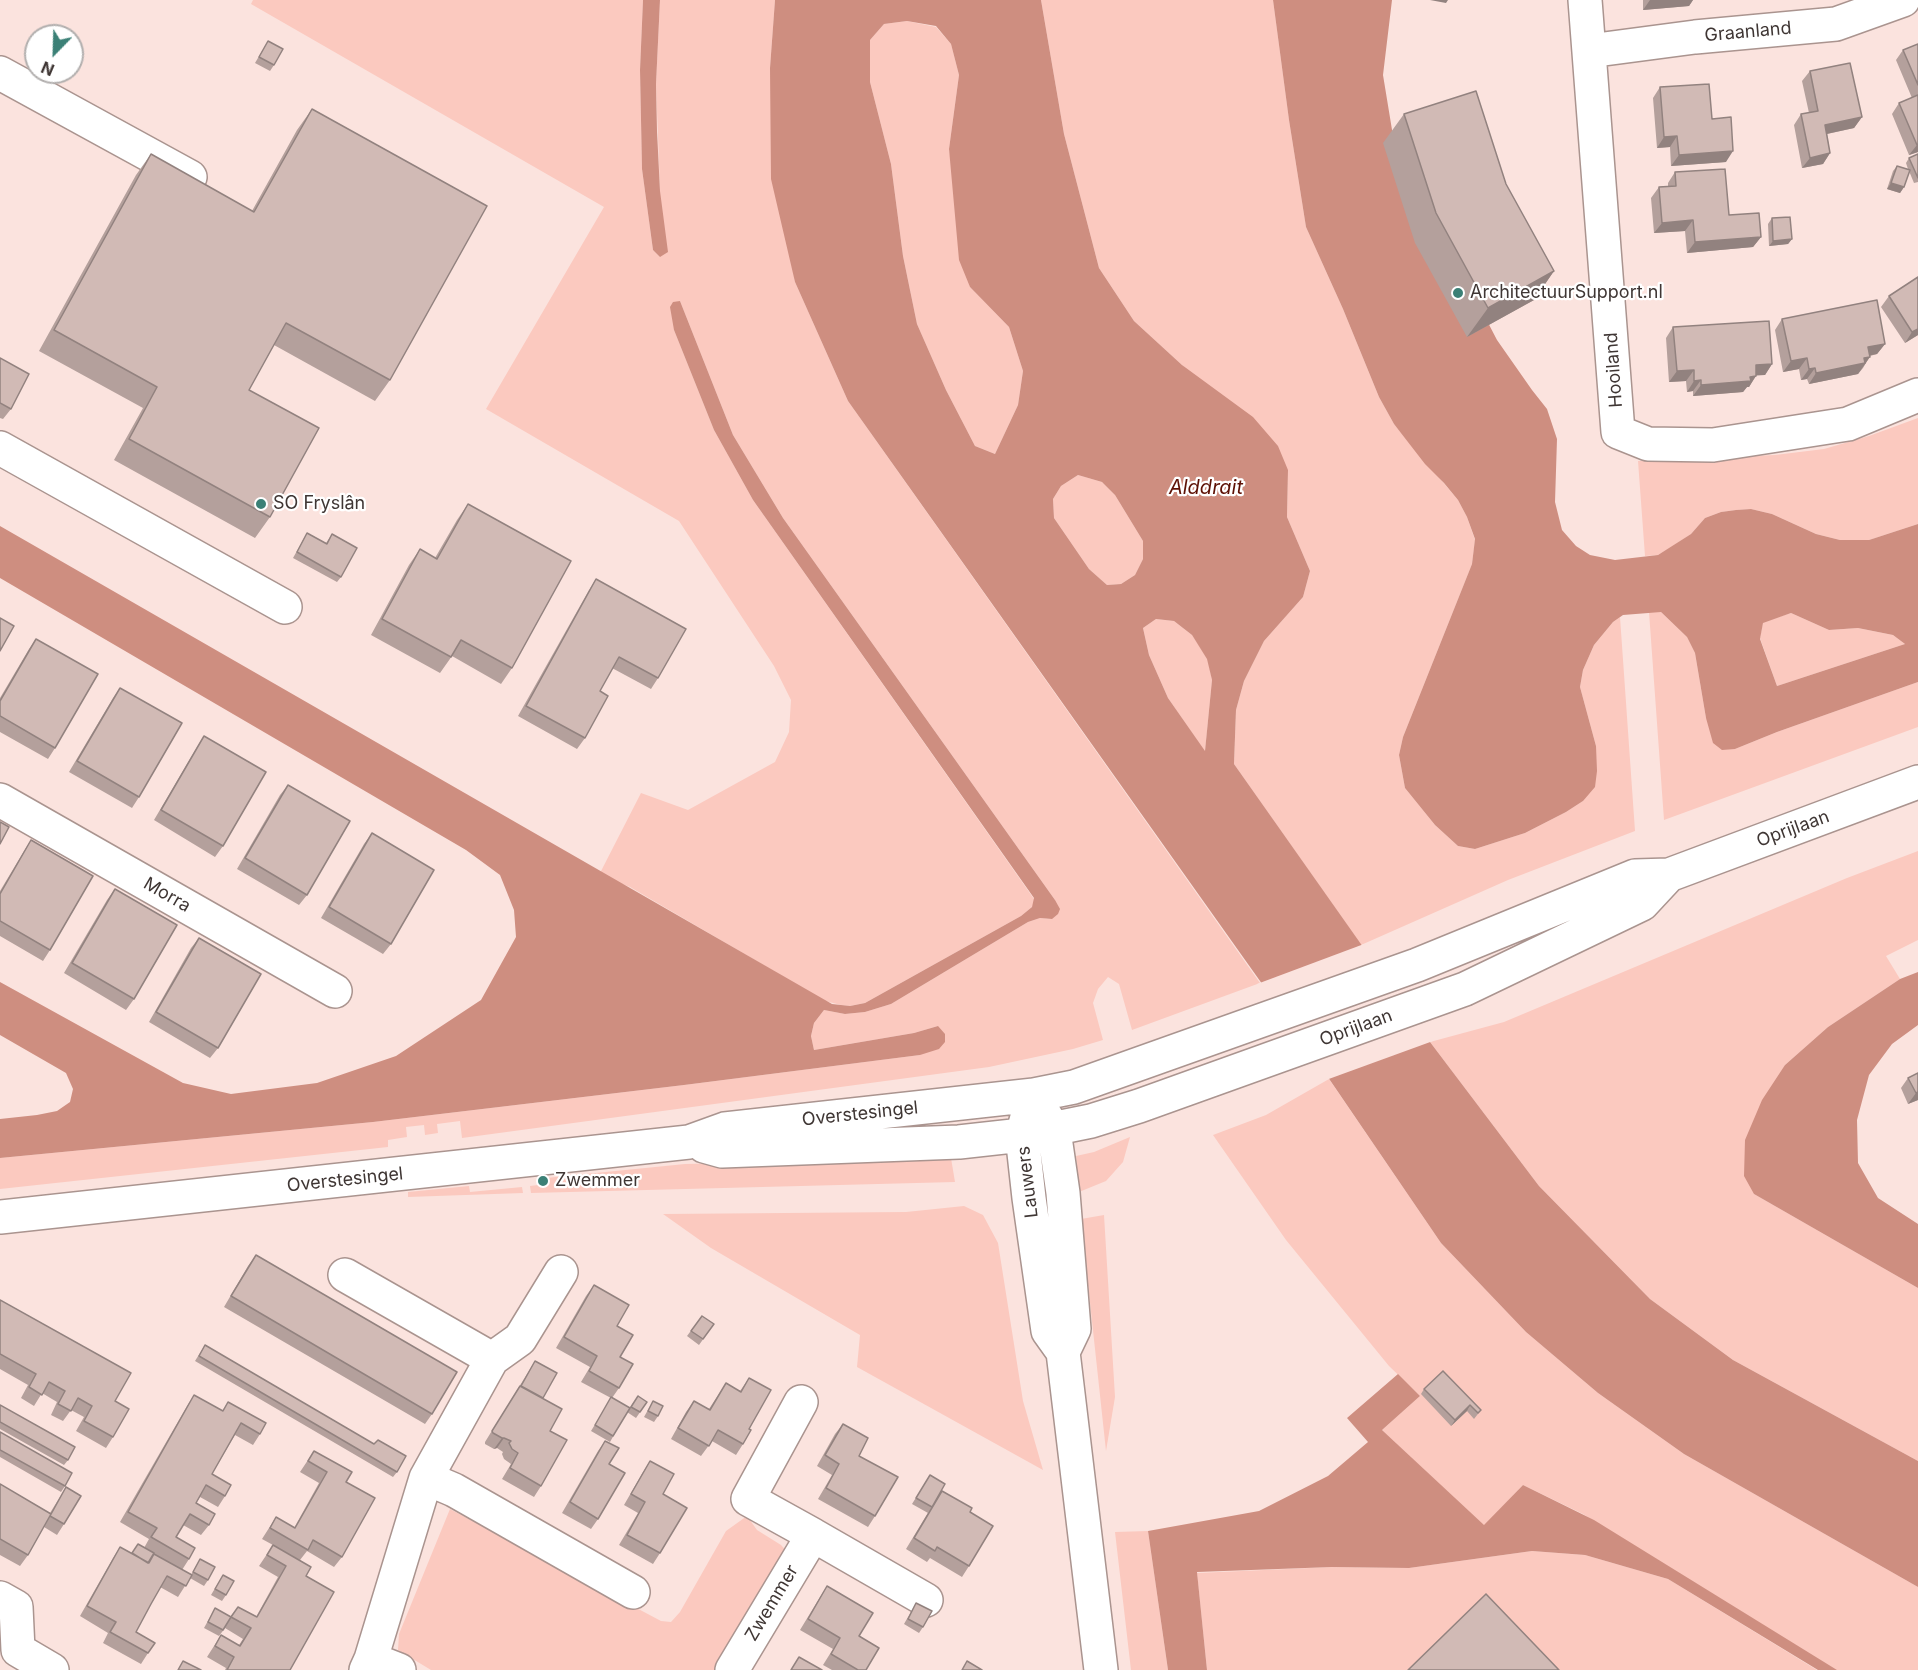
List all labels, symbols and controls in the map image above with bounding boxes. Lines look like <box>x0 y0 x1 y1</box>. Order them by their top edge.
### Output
street label: Graanland <box>1704 17 1792 47</box>
north arrow <box>24 24 84 84</box>
text: N <box>38 57 57 80</box>
place label: ArchitectuurSupport.nl <box>1470 282 1663 304</box>
marker: ArchitectuurSupport.nl <box>1451 286 1465 300</box>
street label: Hooiland <box>1601 332 1627 408</box>
water label: Alddrait <box>1169 476 1243 500</box>
place label: SO Fryslân <box>273 493 365 515</box>
marker: SO Fryslân <box>254 497 268 511</box>
street label: Oprijlaan <box>1754 806 1832 852</box>
street label: Morra <box>140 873 194 917</box>
street label: Oprijlaan <box>1317 1005 1395 1051</box>
street label: Overstesingel <box>801 1097 919 1131</box>
street label: Lauwers <box>1013 1145 1043 1219</box>
street label: Overstesingel <box>286 1163 404 1197</box>
place label: Zwemmer <box>555 1170 640 1192</box>
marker: Zwemmer <box>536 1174 550 1188</box>
street label: Zwemmer <box>741 1561 803 1645</box>

